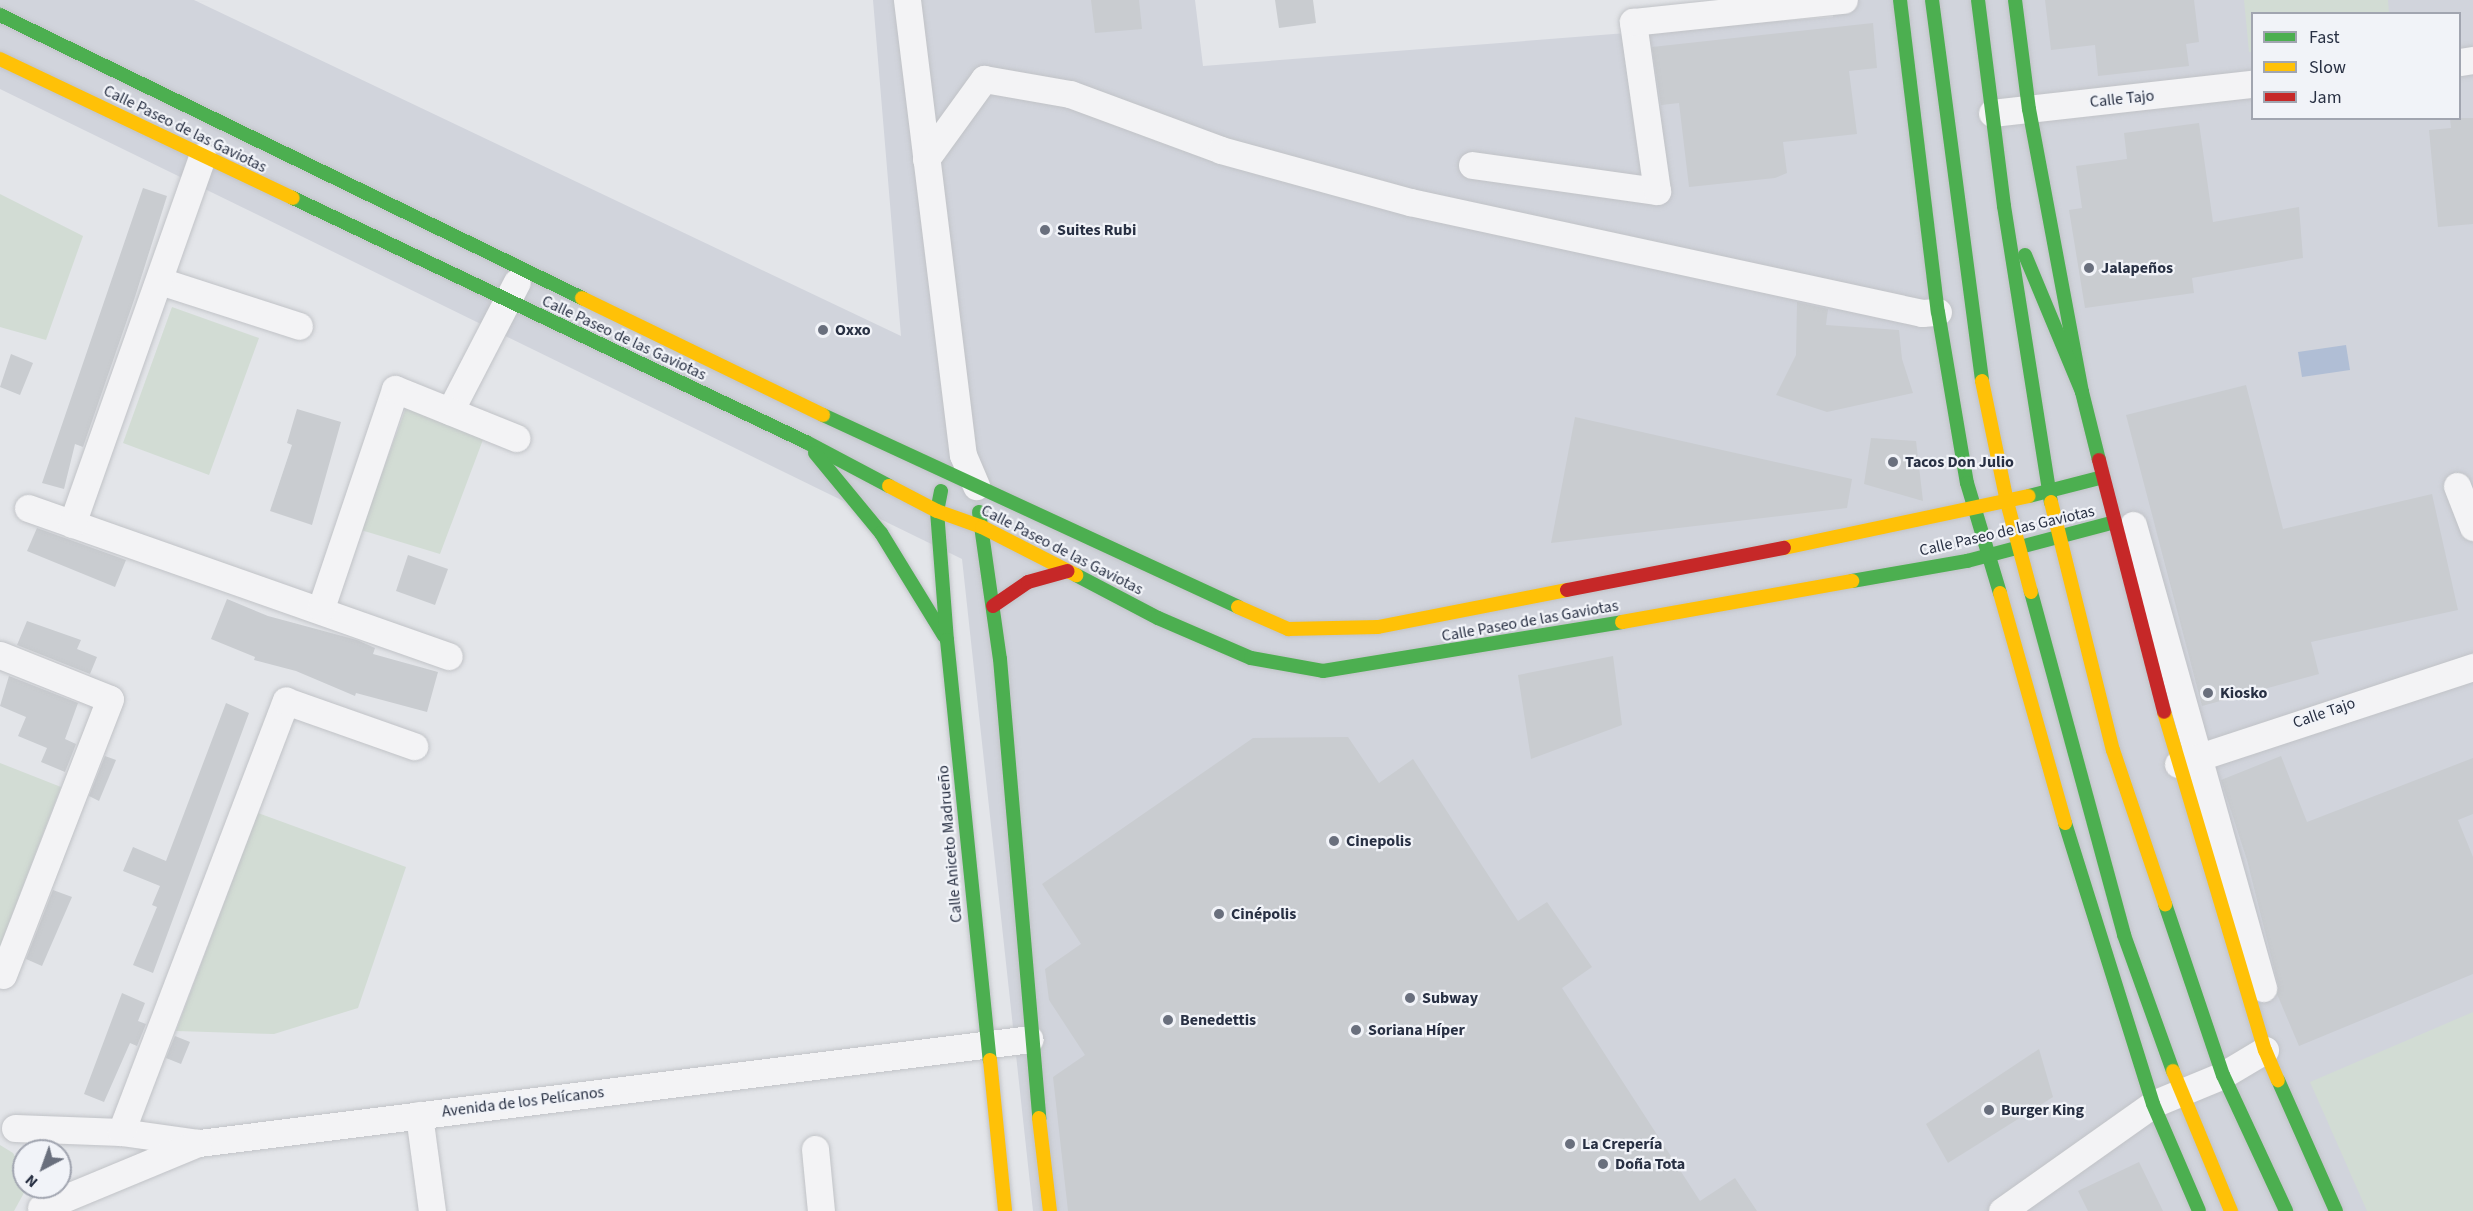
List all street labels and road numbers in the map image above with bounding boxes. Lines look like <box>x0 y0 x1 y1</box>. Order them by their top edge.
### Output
street label: Calle Paseo de las Gaviotas <box>100 81 270 177</box>
street label: Calle Tajo <box>2089 86 2155 112</box>
street label: Calle Paseo de las Gaviotas <box>539 291 709 385</box>
street label: Calle Paseo de las Gaviotas <box>978 501 1146 599</box>
street label: Calle Paseo de las Gaviotas <box>1918 502 2096 560</box>
street label: Calle Paseo de las Gaviotas <box>1440 596 1620 646</box>
street label: Calle Tajo <box>2290 693 2358 733</box>
street label: Calle Aniceto Madrueño <box>934 765 966 923</box>
street label: Avenida de los Pelícanos <box>441 1083 605 1121</box>

